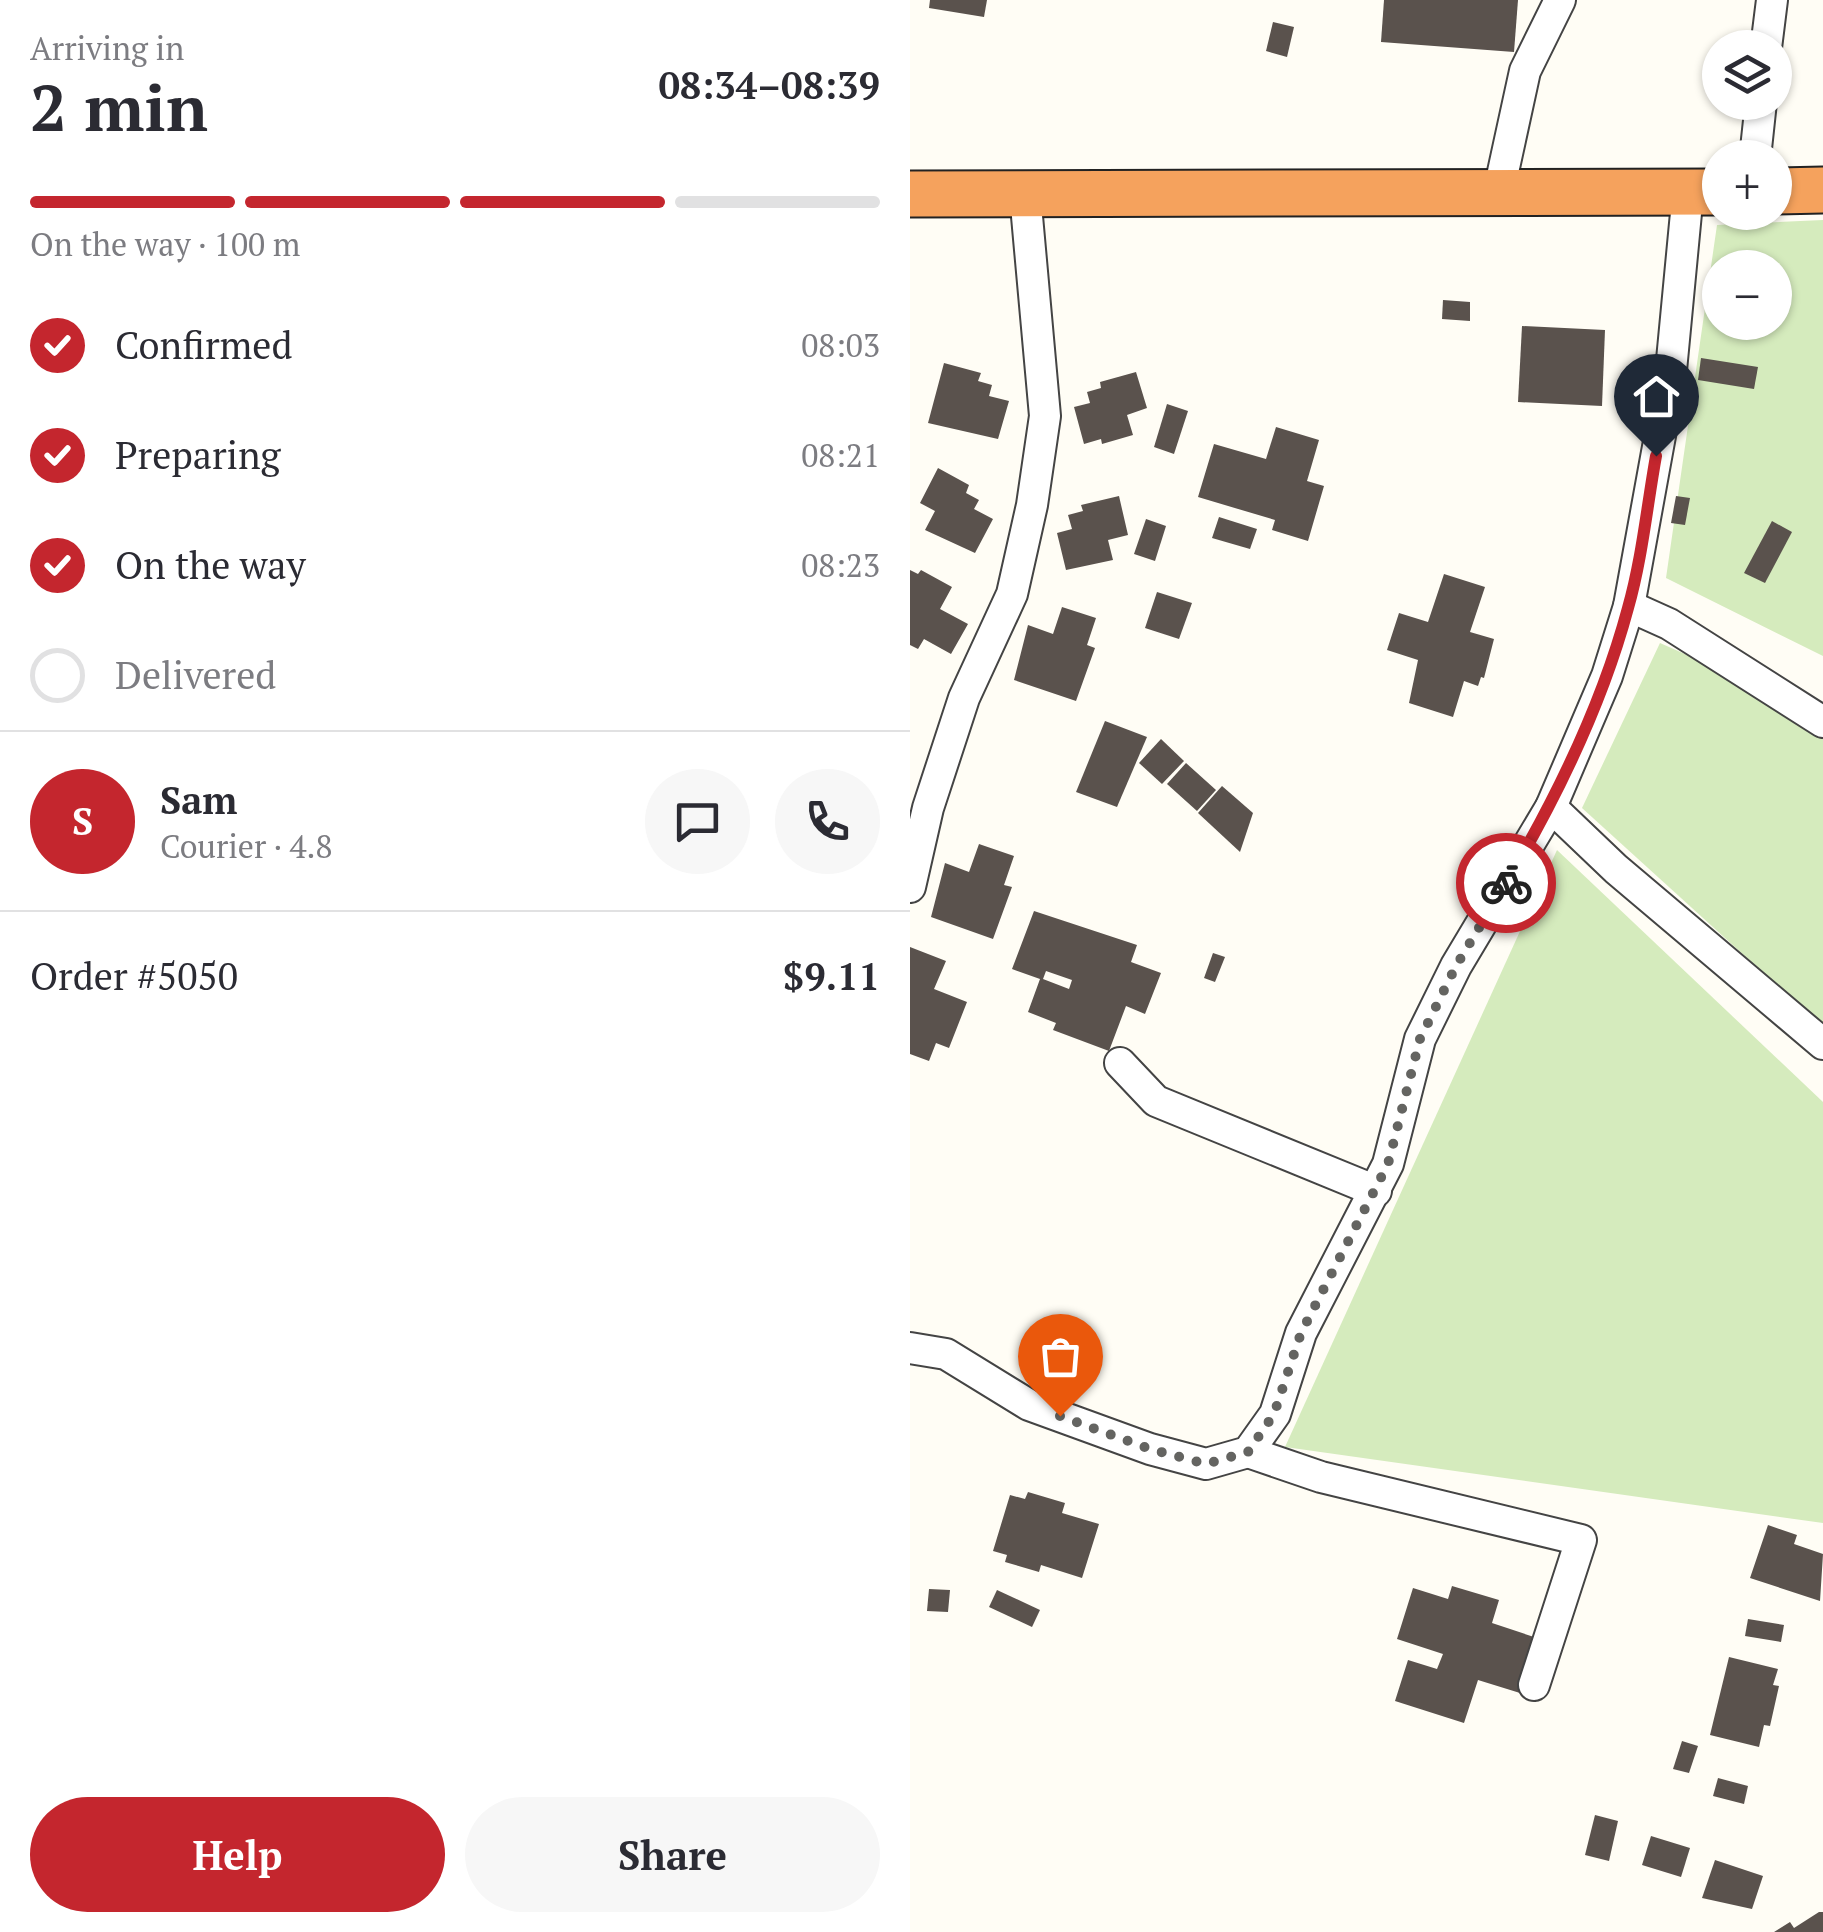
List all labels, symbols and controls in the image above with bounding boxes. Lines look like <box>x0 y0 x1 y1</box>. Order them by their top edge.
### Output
text: Arriving in <box>30 27 184 69</box>
map controls <box>1702 30 1792 340</box>
button: layers <box>1702 30 1792 120</box>
text: 08:34–08:39 <box>658 60 880 110</box>
text: 2 min <box>30 63 208 150</box>
button: + <box>1702 140 1792 230</box>
text: On the way · 100 m <box>30 223 300 265</box>
button: − <box>1702 250 1792 340</box>
icon: check <box>30 318 85 373</box>
text: Confirmed <box>115 320 293 370</box>
text: 08:03 <box>801 324 880 366</box>
pin <box>1614 354 1699 457</box>
icon: home <box>1629 369 1684 424</box>
icon: check <box>30 428 85 483</box>
text: Preparing <box>115 430 281 480</box>
text: 08:21 <box>801 434 880 476</box>
icon: check <box>30 538 85 593</box>
text: On the way <box>115 540 306 590</box>
text: 08:23 <box>801 544 880 586</box>
text: Delivered <box>115 650 276 700</box>
button: chat <box>645 769 750 874</box>
button: phone <box>775 769 880 874</box>
text: Sam <box>160 775 237 825</box>
text: S <box>72 796 93 846</box>
text: Courier · 4.8 <box>160 825 332 867</box>
courier <box>1456 833 1556 933</box>
icon: bike <box>1479 856 1534 911</box>
text: Order #5050 <box>30 951 238 1001</box>
text: $9.11 <box>783 951 880 1001</box>
pin <box>1018 1314 1103 1417</box>
icon: bag <box>1033 1329 1088 1384</box>
button: Help <box>30 1797 445 1912</box>
button: Share <box>465 1797 880 1912</box>

